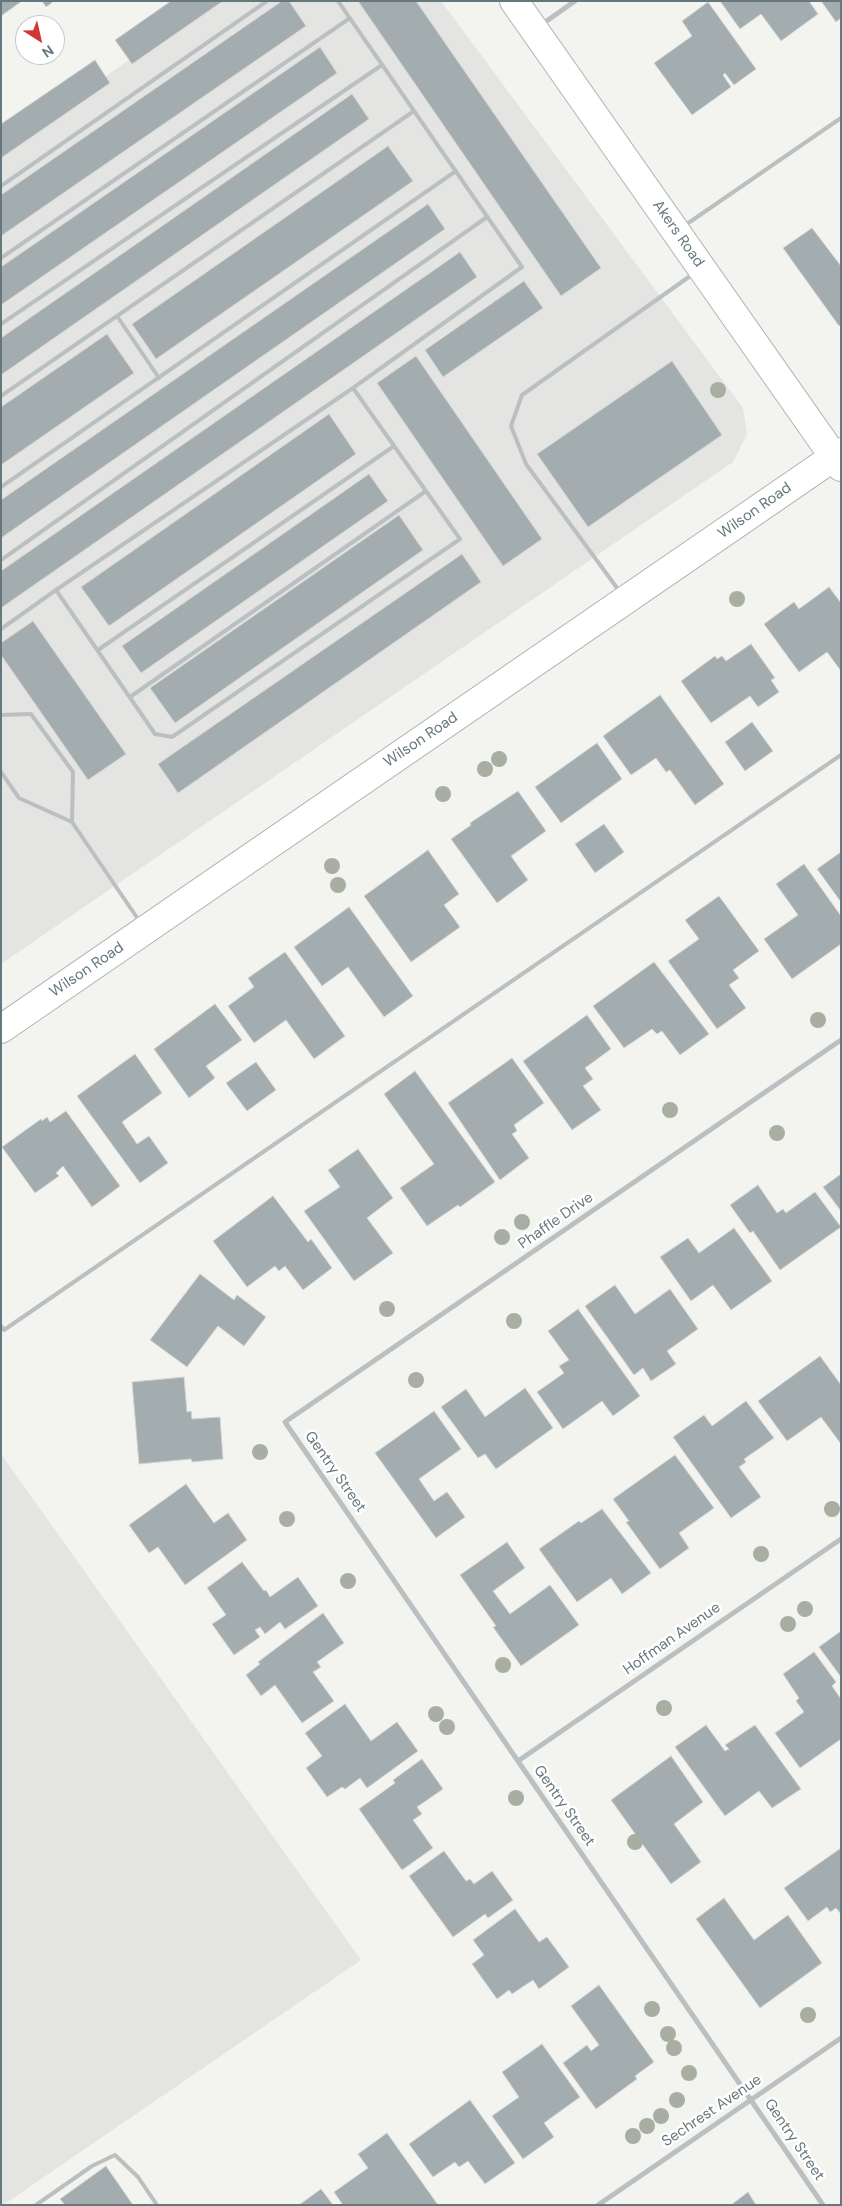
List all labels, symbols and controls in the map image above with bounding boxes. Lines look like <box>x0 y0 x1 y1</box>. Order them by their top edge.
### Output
north arrow <box>15 15 65 65</box>
text: N <box>39 41 57 62</box>
street label: Akers Road <box>648 197 708 271</box>
street label: Wilson Road <box>715 479 795 543</box>
street label: Wilson Road <box>381 709 461 771</box>
street label: Wilson Road <box>47 939 127 1001</box>
street label: Phaffle Drive <box>515 1189 597 1253</box>
street label: Gentry Street <box>300 1428 370 1516</box>
street label: Hoffman Avenue <box>620 1599 724 1679</box>
street label: Gentry Street <box>529 1762 599 1850</box>
street label: Sechrest Avenue <box>659 2071 765 2151</box>
street label: Gentry Street <box>760 2096 828 2184</box>

